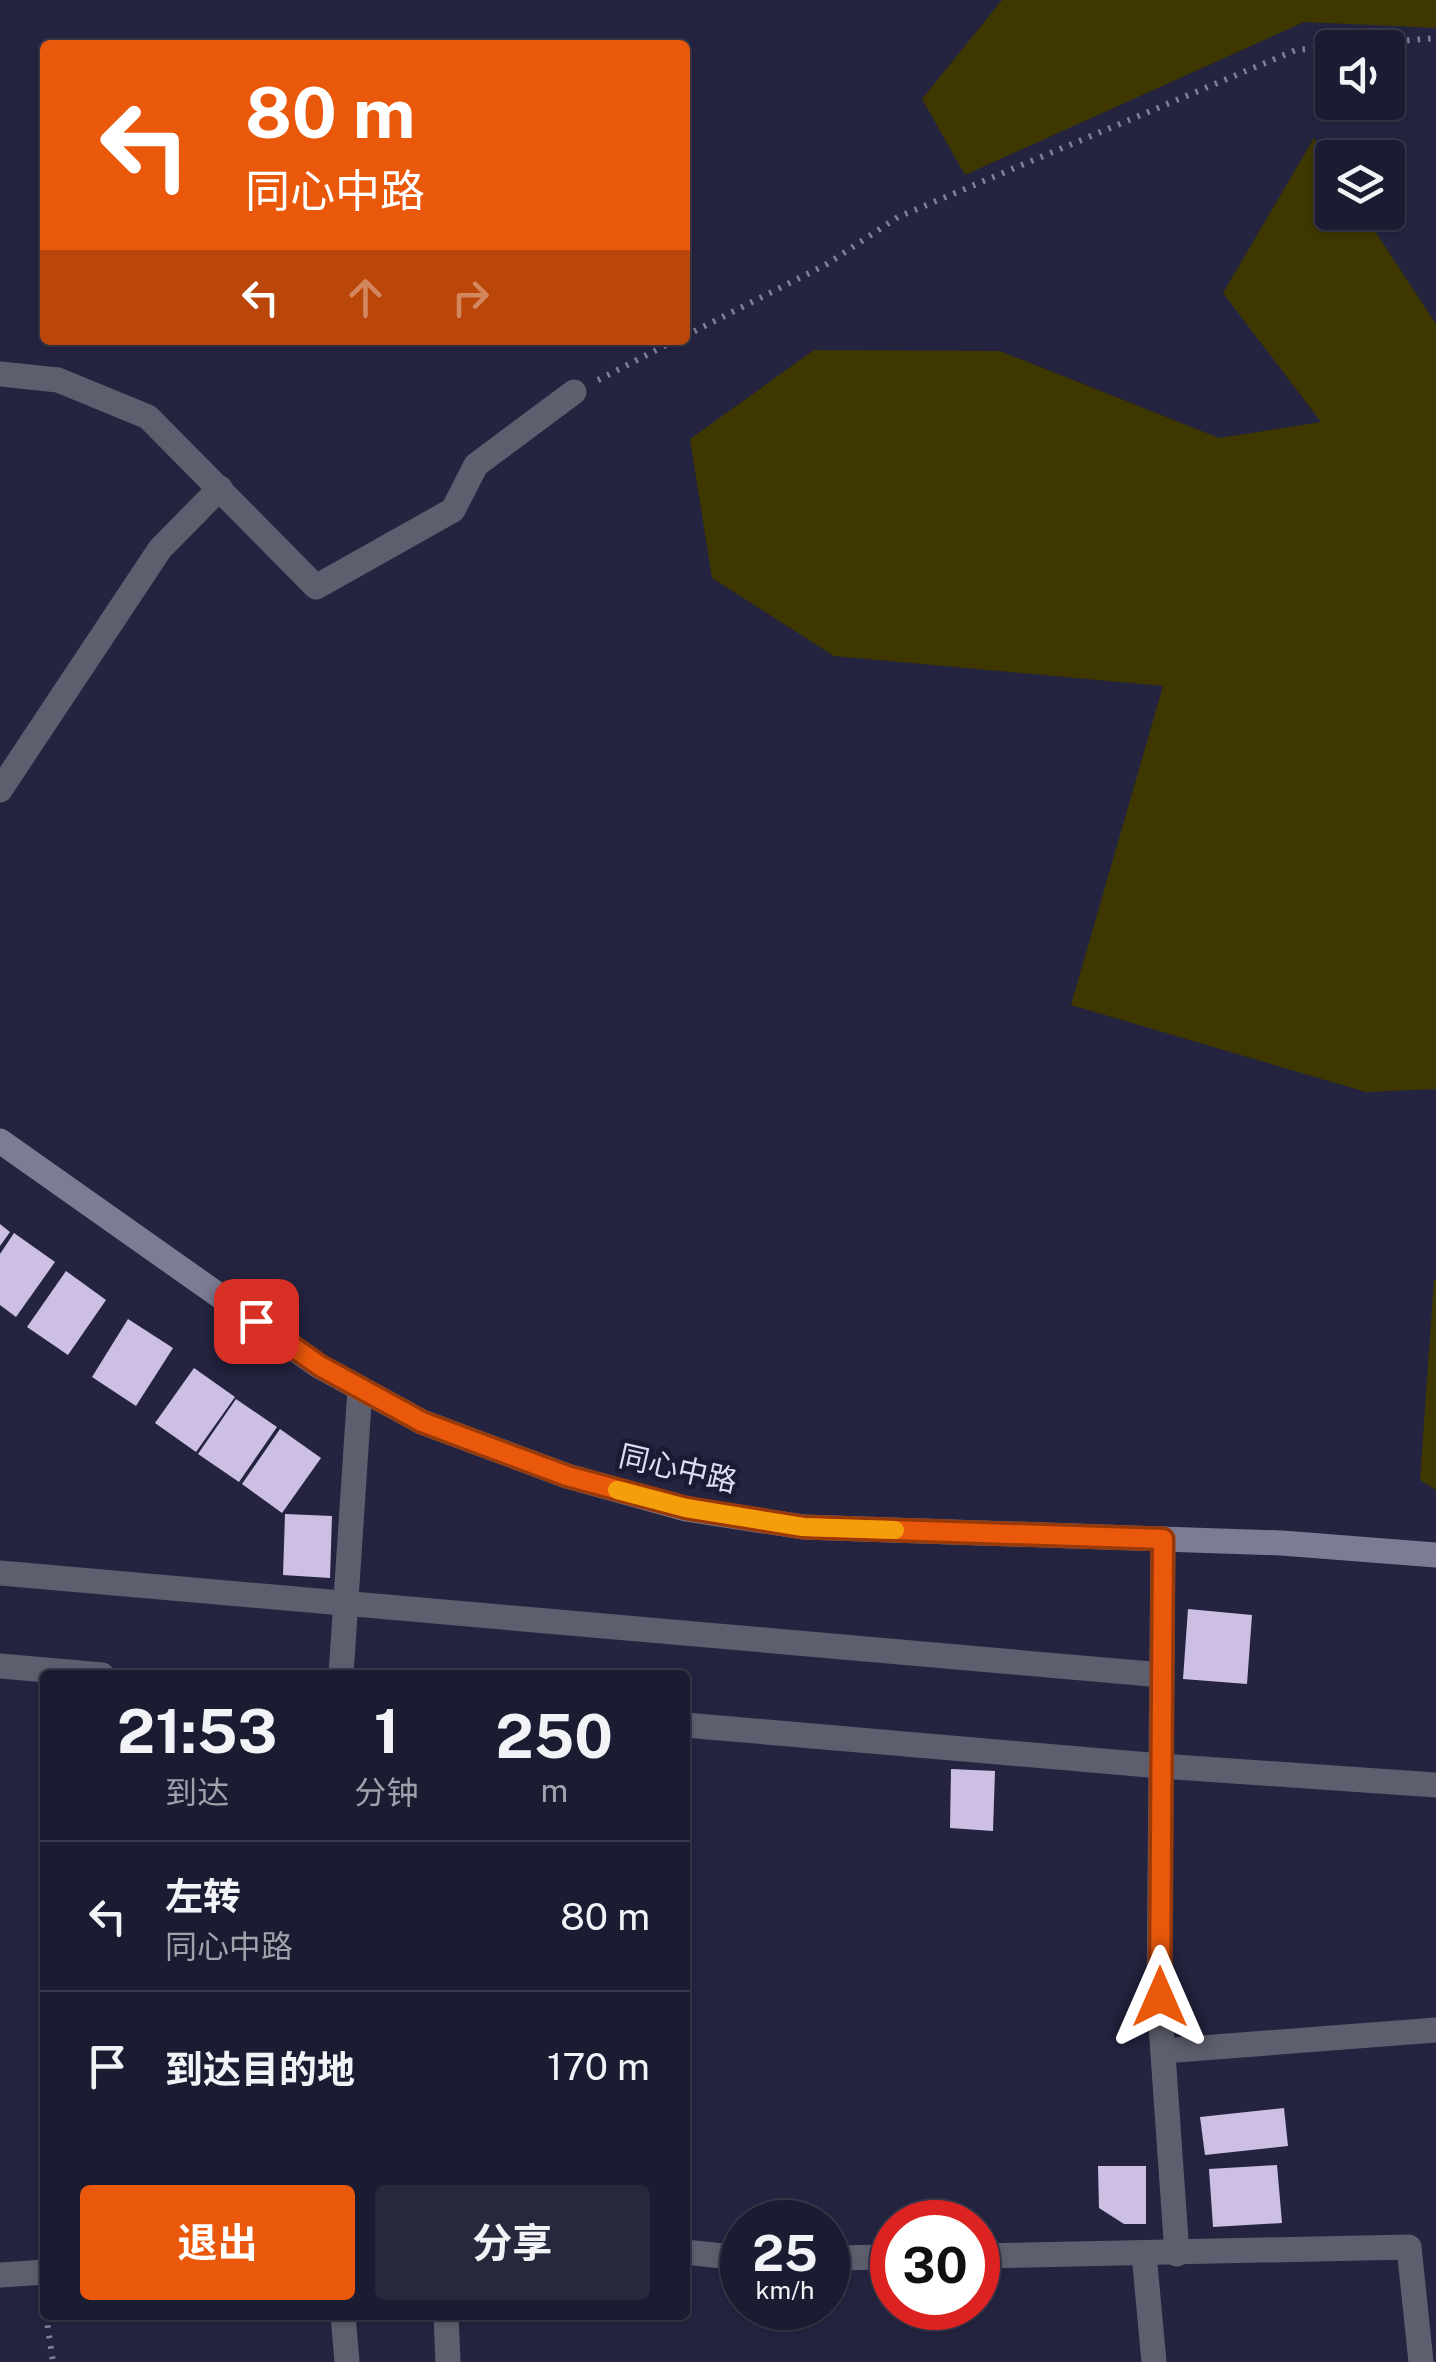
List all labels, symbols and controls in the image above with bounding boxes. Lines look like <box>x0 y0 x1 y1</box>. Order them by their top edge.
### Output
map controls <box>1315 30 1405 230</box>
button: sound <box>1315 30 1405 120</box>
text: 80 m <box>245 71 415 154</box>
icon: left <box>80 80 210 210</box>
button: layers <box>1315 140 1405 230</box>
text: 同心中路 <box>245 164 425 217</box>
icon: left <box>233 270 288 325</box>
icon: ahead <box>338 270 393 325</box>
icon: right <box>443 270 498 325</box>
pin <box>214 1279 299 1364</box>
icon: arrive <box>229 1294 284 1349</box>
street label: 同心中路 <box>616 1437 741 1499</box>
text: 21:53 <box>117 1696 277 1767</box>
text: 1 <box>374 1696 399 1767</box>
text: 250 <box>496 1701 613 1772</box>
text: m <box>540 1772 568 1809</box>
text: 到达 <box>165 1774 229 1811</box>
text: 分钟 <box>355 1774 419 1811</box>
text: 左转 <box>165 1874 241 1919</box>
icon: left <box>80 1889 135 1944</box>
text: 80 m <box>560 1894 650 1939</box>
text: 同心中路 <box>165 1928 293 1965</box>
position arrow <box>1108 1945 1212 2049</box>
icon: arrive <box>80 2039 135 2094</box>
text: 170 m <box>547 2044 650 2089</box>
text: 到达目的地 <box>165 2047 355 2092</box>
button: 退出 <box>80 2185 355 2300</box>
button: 分享 <box>375 2185 650 2300</box>
speed limit sign: 30 <box>870 2200 1000 2330</box>
text: 25 <box>752 2223 818 2282</box>
text: km/h <box>756 2275 814 2305</box>

